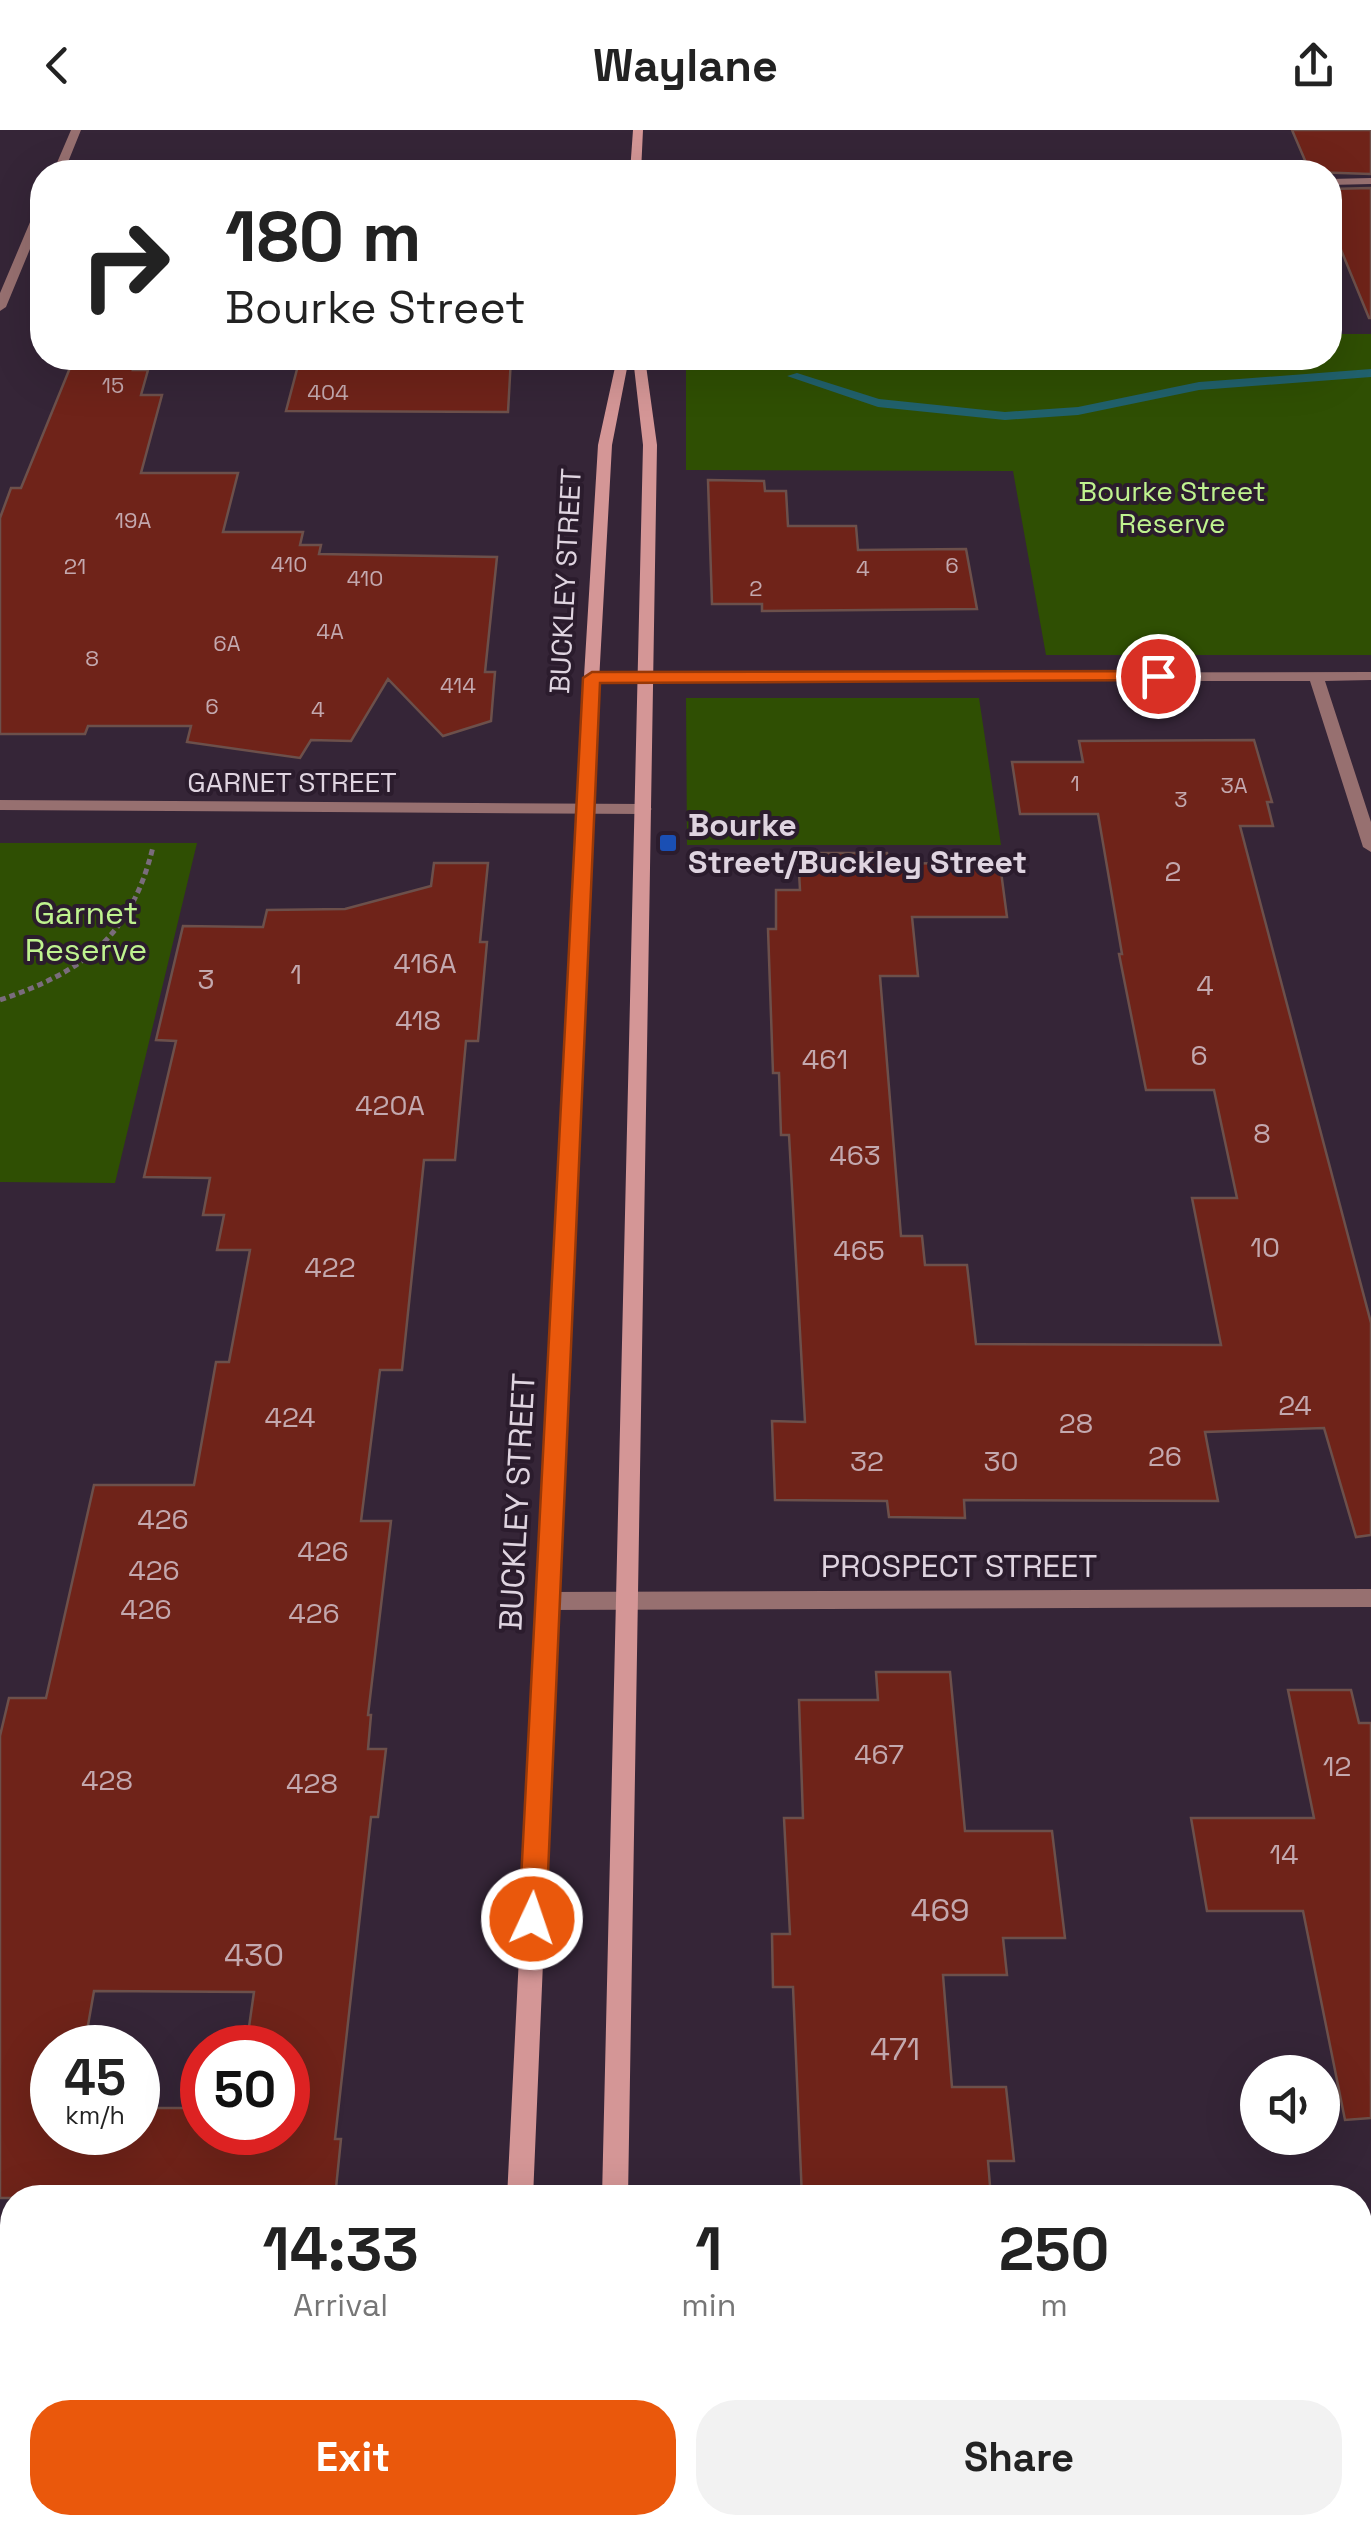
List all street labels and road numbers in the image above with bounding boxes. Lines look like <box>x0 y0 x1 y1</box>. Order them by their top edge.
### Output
street label: BUCKLEY STREET <box>541 467 589 695</box>
street label: GARNET STREET <box>187 764 397 800</box>
street label: BUCKLEY STREET <box>490 1372 544 1632</box>
street label: PROSPECT STREET <box>821 1546 1097 1586</box>

